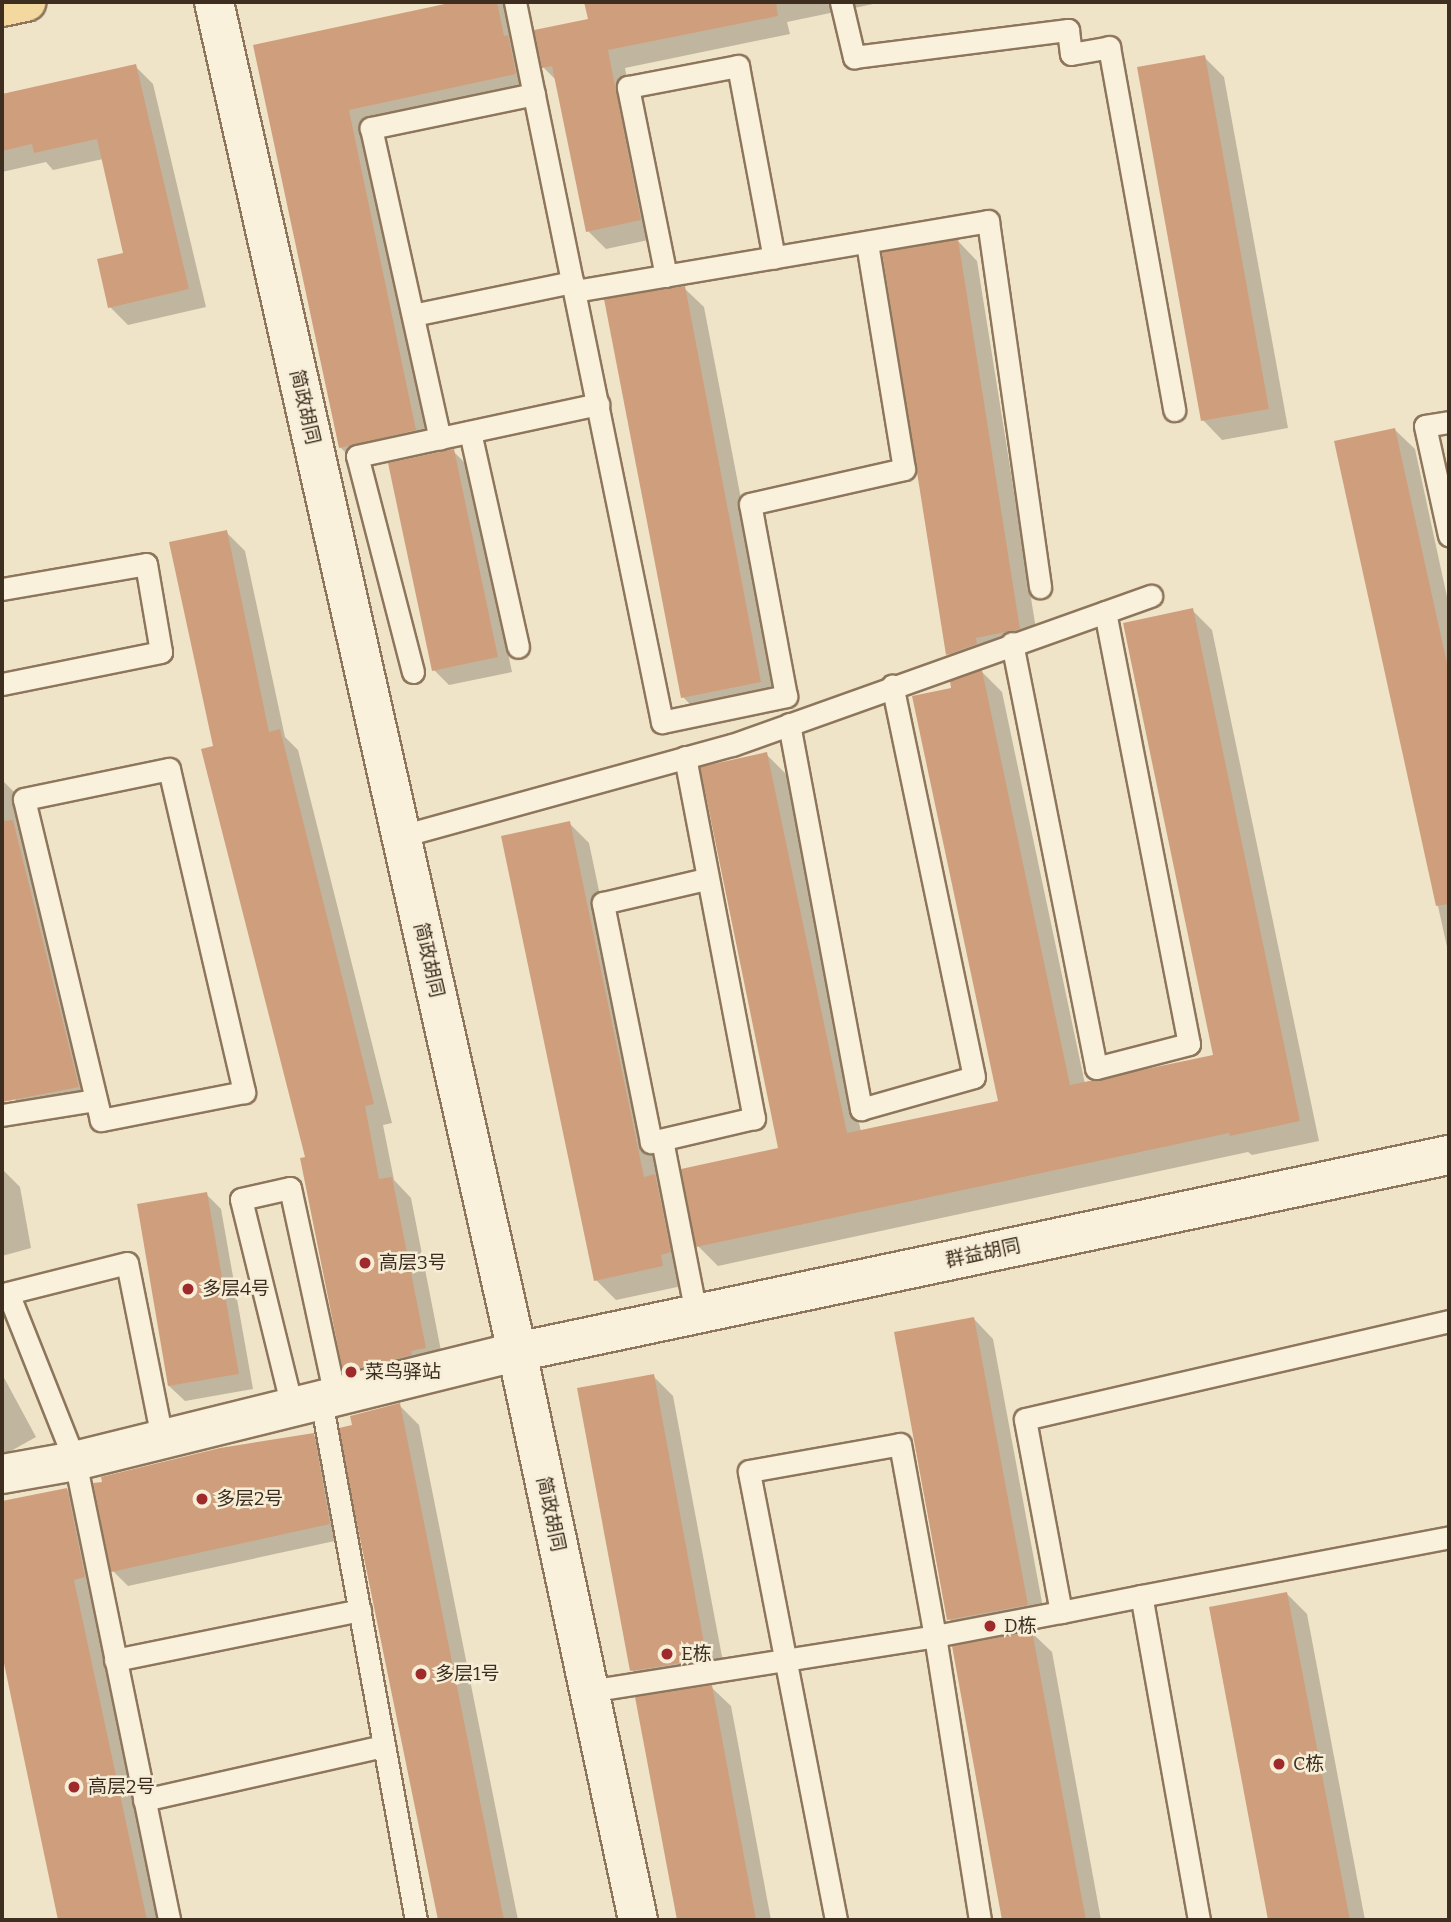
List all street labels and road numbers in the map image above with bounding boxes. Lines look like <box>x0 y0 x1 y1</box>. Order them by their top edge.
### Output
street label: 简政胡同 <box>285 367 325 447</box>
street label: 简政胡同 <box>409 920 449 1000</box>
street label: 群益胡同 <box>943 1234 1023 1272</box>
street label: 简政胡同 <box>532 1474 570 1554</box>

